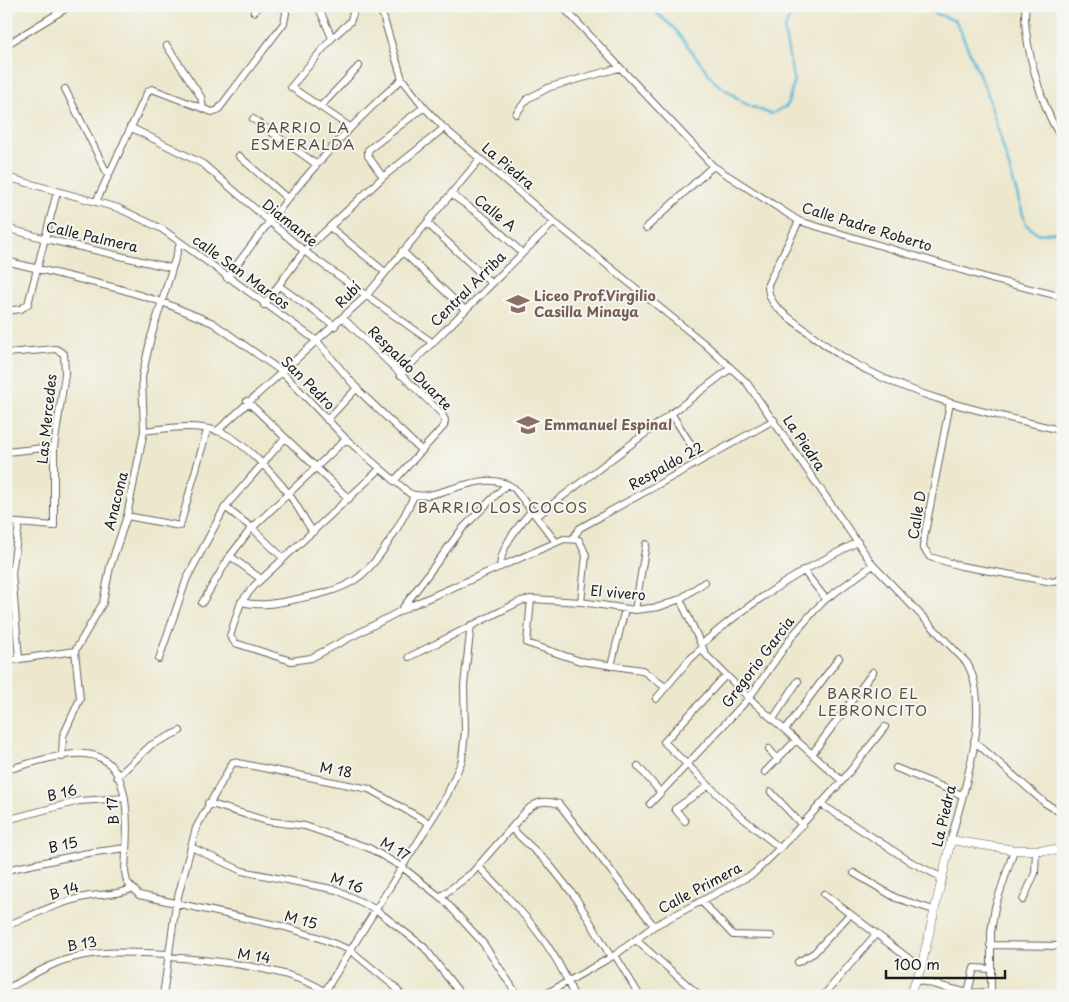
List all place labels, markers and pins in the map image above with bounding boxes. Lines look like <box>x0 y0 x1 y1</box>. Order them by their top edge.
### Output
place label: Liceo Prof.Virgilio Casilla Minaya <box>534 285 656 322</box>
school or university icon: Liceo Prof.Virgilio Casilla Minaya <box>505 291 531 317</box>
school or university icon: Emmanuel Espinal <box>515 412 541 438</box>
place label: Emmanuel Espinal <box>544 414 672 435</box>

